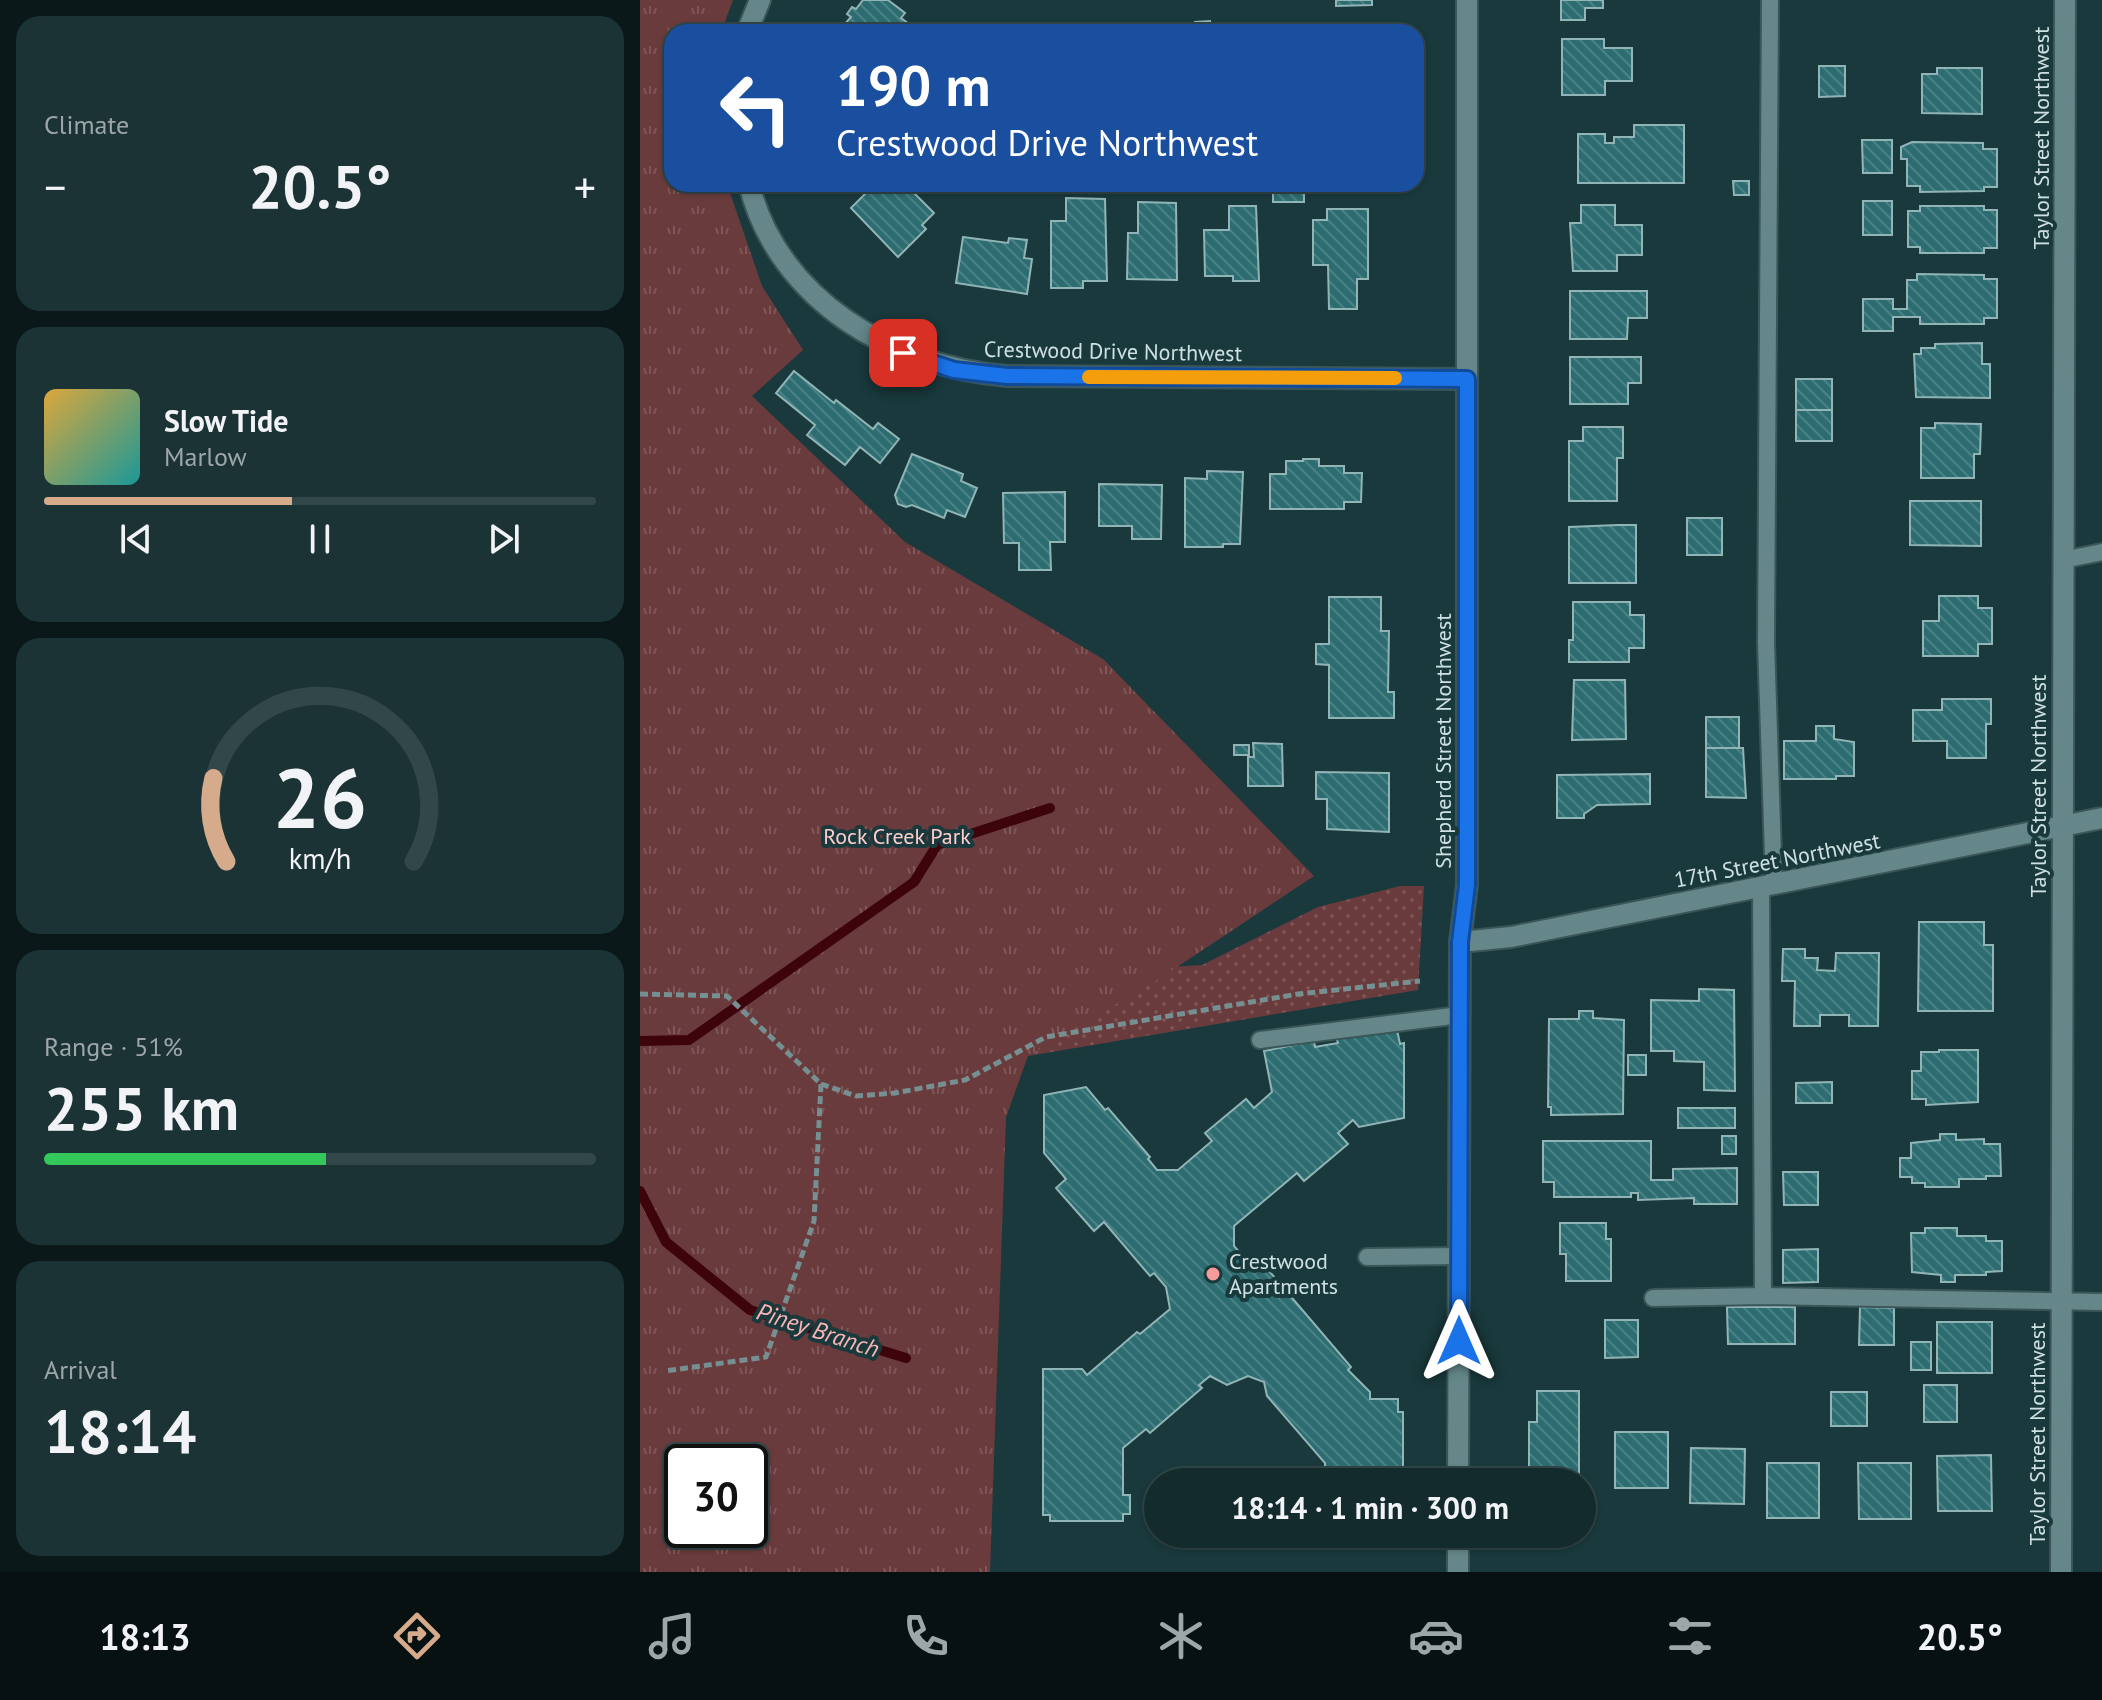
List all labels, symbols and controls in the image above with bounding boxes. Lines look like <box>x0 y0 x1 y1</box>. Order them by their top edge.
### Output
street label: Taylor Street Northwest <box>2027 26 2055 249</box>
text: 190 m <box>836 49 991 121</box>
icon: left <box>704 56 808 160</box>
text: Climate <box>44 108 129 141</box>
text: Crestwood Drive Northwest <box>836 119 1258 166</box>
text: 20.5° <box>248 147 392 225</box>
text: − <box>44 158 66 215</box>
text: + <box>574 158 596 215</box>
pin <box>869 319 937 387</box>
icon: arrive <box>881 331 925 375</box>
street label: Crestwood Drive Northwest <box>984 335 1243 367</box>
text: Slow Tide <box>164 401 289 440</box>
text: Marlow <box>164 440 247 473</box>
icon: previous <box>114 517 158 561</box>
icon: pause <box>298 517 342 561</box>
icon: next <box>482 517 526 561</box>
street label: Shepherd Street Northwest <box>1429 613 1457 869</box>
street label: Taylor Street Northwest <box>2024 674 2052 897</box>
text: 26 <box>273 743 367 851</box>
park label: Rock Creek Park <box>823 822 971 850</box>
street label: 17th Street Northwest <box>1672 826 1883 894</box>
text: km/h <box>289 840 351 877</box>
text: Range · 51% <box>44 1030 183 1063</box>
text: 255 km <box>44 1069 239 1147</box>
place label: Crestwood Apartments <box>1229 1247 1338 1300</box>
marker: Crestwood Apartments <box>1204 1265 1222 1283</box>
water label: Piney Branch <box>753 1296 883 1364</box>
position arrow <box>1417 1299 1501 1383</box>
street label: Taylor Street Northwest <box>2023 1322 2051 1545</box>
text: Arrival <box>44 1353 117 1386</box>
text: 18:14 <box>44 1392 196 1470</box>
speed limit sign: 30 <box>664 1444 768 1548</box>
text: 18:14 · 1 min · 300 m <box>1231 1488 1509 1527</box>
icon: directions <box>389 1608 445 1664</box>
icon: music <box>644 1608 700 1664</box>
icon: phone <box>898 1608 954 1664</box>
icon: climate <box>1153 1608 1209 1664</box>
icon: car <box>1408 1608 1464 1664</box>
icon: filters <box>1662 1608 1718 1664</box>
text: 18:13 <box>99 1613 191 1660</box>
text: 20.5° <box>1917 1613 2003 1660</box>

